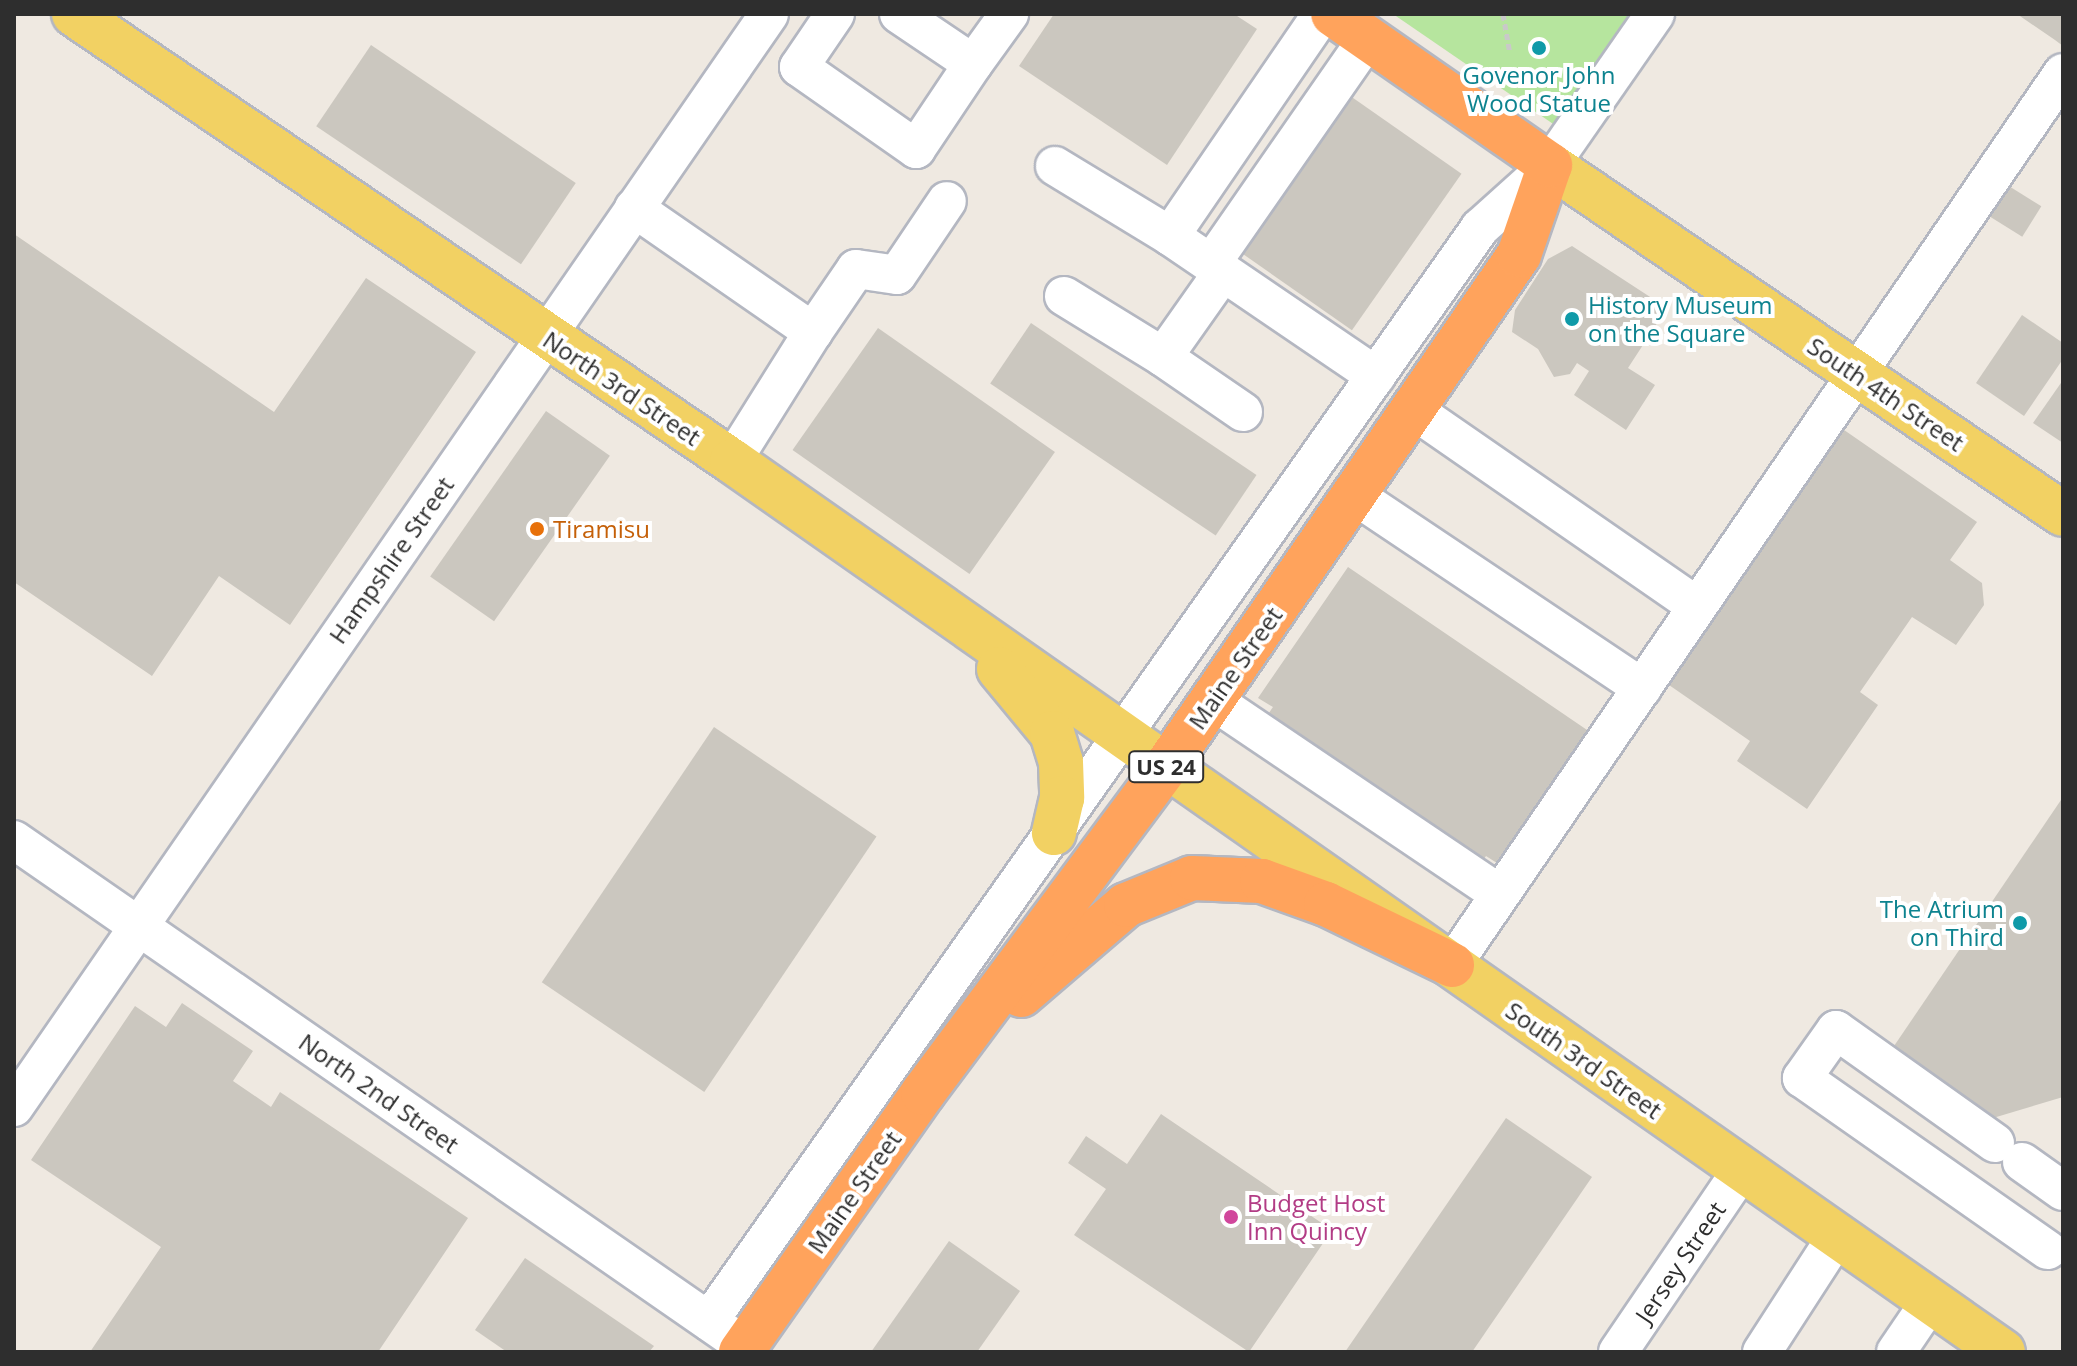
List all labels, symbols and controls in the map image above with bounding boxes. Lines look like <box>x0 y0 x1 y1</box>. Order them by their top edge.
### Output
marker: Govenor John Wood Statue <box>1530 39 1548 57</box>
place label: Govenor John Wood Statue <box>1463 61 1615 117</box>
place label: History Museum on the Square <box>1588 291 1772 347</box>
marker: History Museum on the Square <box>1563 310 1581 328</box>
street label: North 3rd Street <box>538 325 706 451</box>
street label: South 4th Street <box>1802 331 1970 457</box>
street label: Hampshire Street <box>323 471 459 649</box>
place label: Tiramisu <box>553 515 650 543</box>
marker: Tiramisu <box>528 520 546 538</box>
street label: Maine Street <box>1182 601 1288 735</box>
road number: US 24 <box>1128 749 1204 785</box>
place label: The Atrium on Third <box>1880 895 2004 951</box>
marker: The Atrium on Third <box>2011 914 2029 932</box>
street label: South 3rd Street <box>1501 996 1667 1124</box>
street label: North 2nd Street <box>294 1027 464 1159</box>
street label: Maine Street <box>801 1125 907 1259</box>
place label: Budget Host Inn Quincy <box>1247 1189 1385 1245</box>
street label: Jersey Street <box>1629 1196 1731 1328</box>
marker: Budget Host Inn Quincy <box>1222 1208 1240 1226</box>

